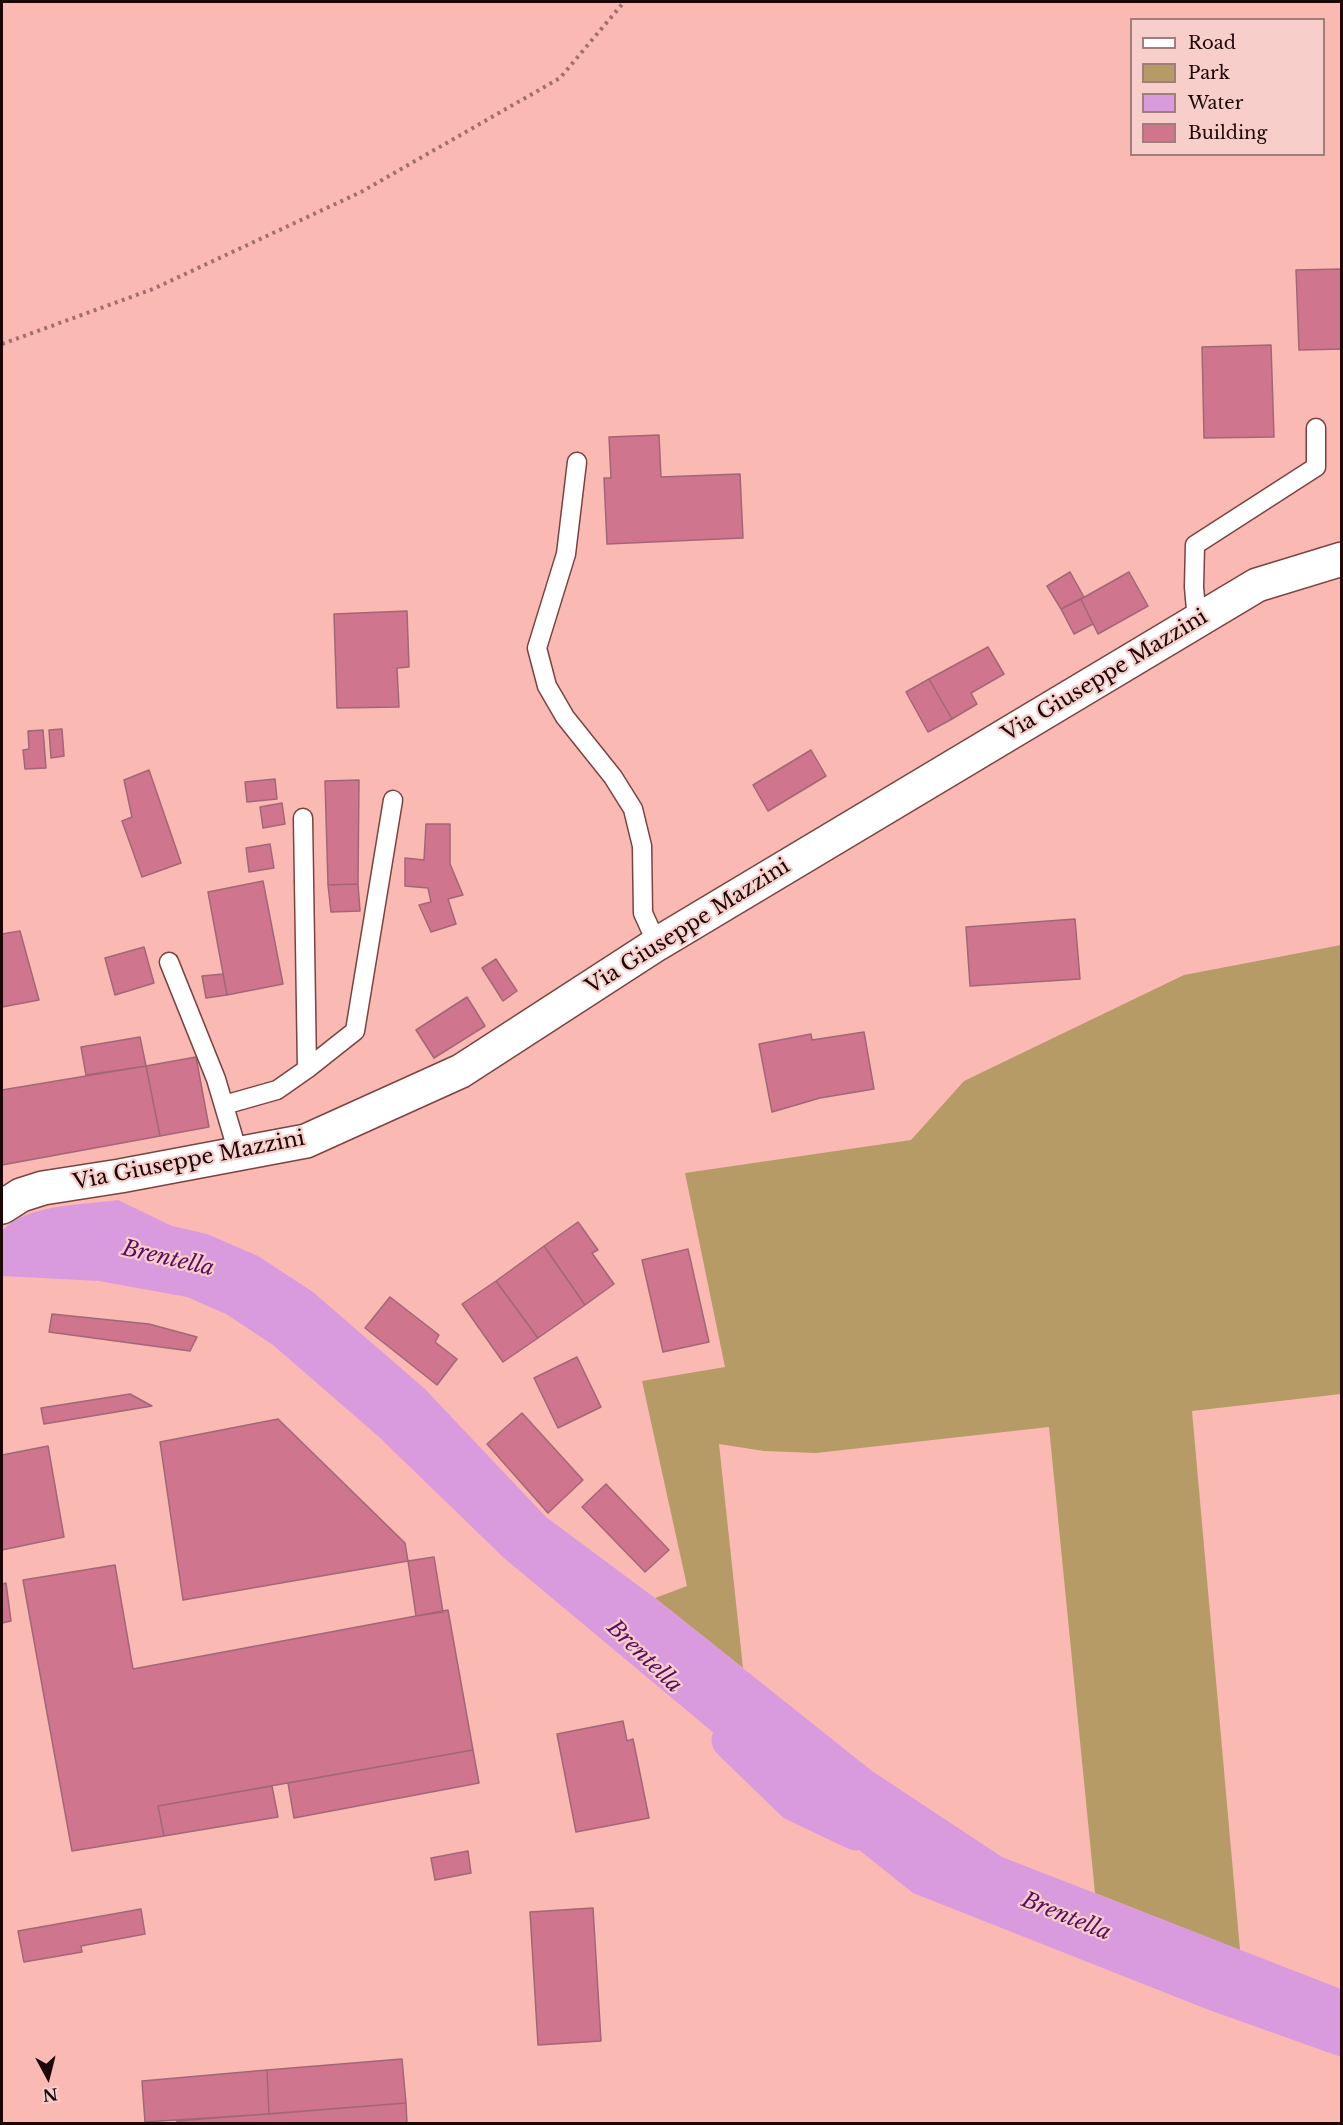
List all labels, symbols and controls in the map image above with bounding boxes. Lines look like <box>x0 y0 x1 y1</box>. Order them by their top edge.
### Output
legend <box>1130 18 1325 156</box>
text: Road <box>1188 32 1236 54</box>
text: Park <box>1188 62 1230 84</box>
text: Water <box>1188 92 1243 114</box>
text: Building <box>1188 122 1267 144</box>
street label: Via Giuseppe Mazzini <box>998 605 1212 747</box>
street label: Via Giuseppe Mazzini <box>581 854 795 1000</box>
street label: Via Giuseppe Mazzini <box>71 1126 307 1196</box>
water label: Brentella <box>119 1236 217 1282</box>
water label: Brentella <box>601 1615 687 1699</box>
water label: Brentella <box>1018 1887 1114 1947</box>
north arrow <box>18 2047 78 2107</box>
text: N <box>42 2084 59 2106</box>

